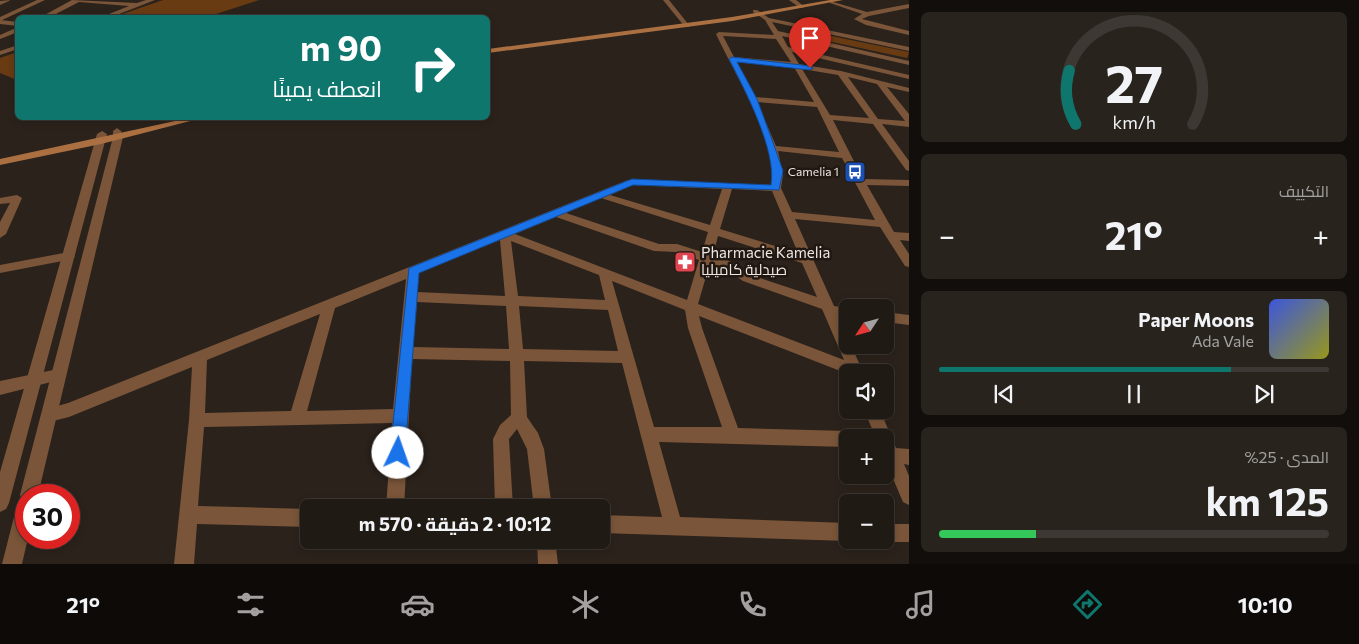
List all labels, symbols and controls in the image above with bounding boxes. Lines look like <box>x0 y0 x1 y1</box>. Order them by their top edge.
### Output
pin <box>789 17 831 68</box>
icon: arrive <box>796 24 824 52</box>
text: 90 m <box>300 25 382 68</box>
icon: right <box>400 35 465 100</box>
text: 27 <box>1105 50 1163 114</box>
text: انعطف يمينًا <box>272 75 382 102</box>
text: km/h <box>1112 111 1156 133</box>
bus stop icon: Camelia 1 <box>843 160 867 184</box>
place label: Camelia 1 <box>788 164 839 178</box>
text: التكييف <box>1279 181 1329 200</box>
text: 21° <box>1105 211 1163 258</box>
text: − <box>939 218 955 252</box>
text: + <box>1313 218 1329 252</box>
place label: Pharmacie Kamelia صيدلية كاميليا <box>701 243 830 278</box>
pharmacy icon: Pharmacie Kamelia صيدلية كاميليا <box>673 250 697 274</box>
north arrow <box>839 299 894 354</box>
map controls <box>839 299 894 549</box>
text: Paper Moons <box>1138 308 1254 331</box>
text: Ada Vale <box>1192 331 1254 350</box>
button: sound <box>839 364 894 419</box>
icon: previous <box>990 380 1018 408</box>
icon: pause <box>1120 380 1148 408</box>
icon: next <box>1250 380 1278 408</box>
position arrow <box>371 426 423 478</box>
button: + <box>839 429 894 484</box>
text: المدى · 25% <box>1245 447 1329 466</box>
text: 125 km <box>1206 477 1329 524</box>
speed limit sign: 30 <box>15 484 80 549</box>
button: − <box>839 494 894 549</box>
text: 10:12 · 2 دقيقة · 570 m <box>359 512 551 535</box>
icon: filters <box>233 587 268 622</box>
icon: car <box>400 587 435 622</box>
icon: climate <box>568 587 603 622</box>
icon: phone <box>735 587 770 622</box>
icon: music <box>903 587 938 622</box>
icon: directions <box>1070 587 1105 622</box>
text: 21° <box>66 591 100 618</box>
text: 10:10 <box>1238 591 1293 618</box>

